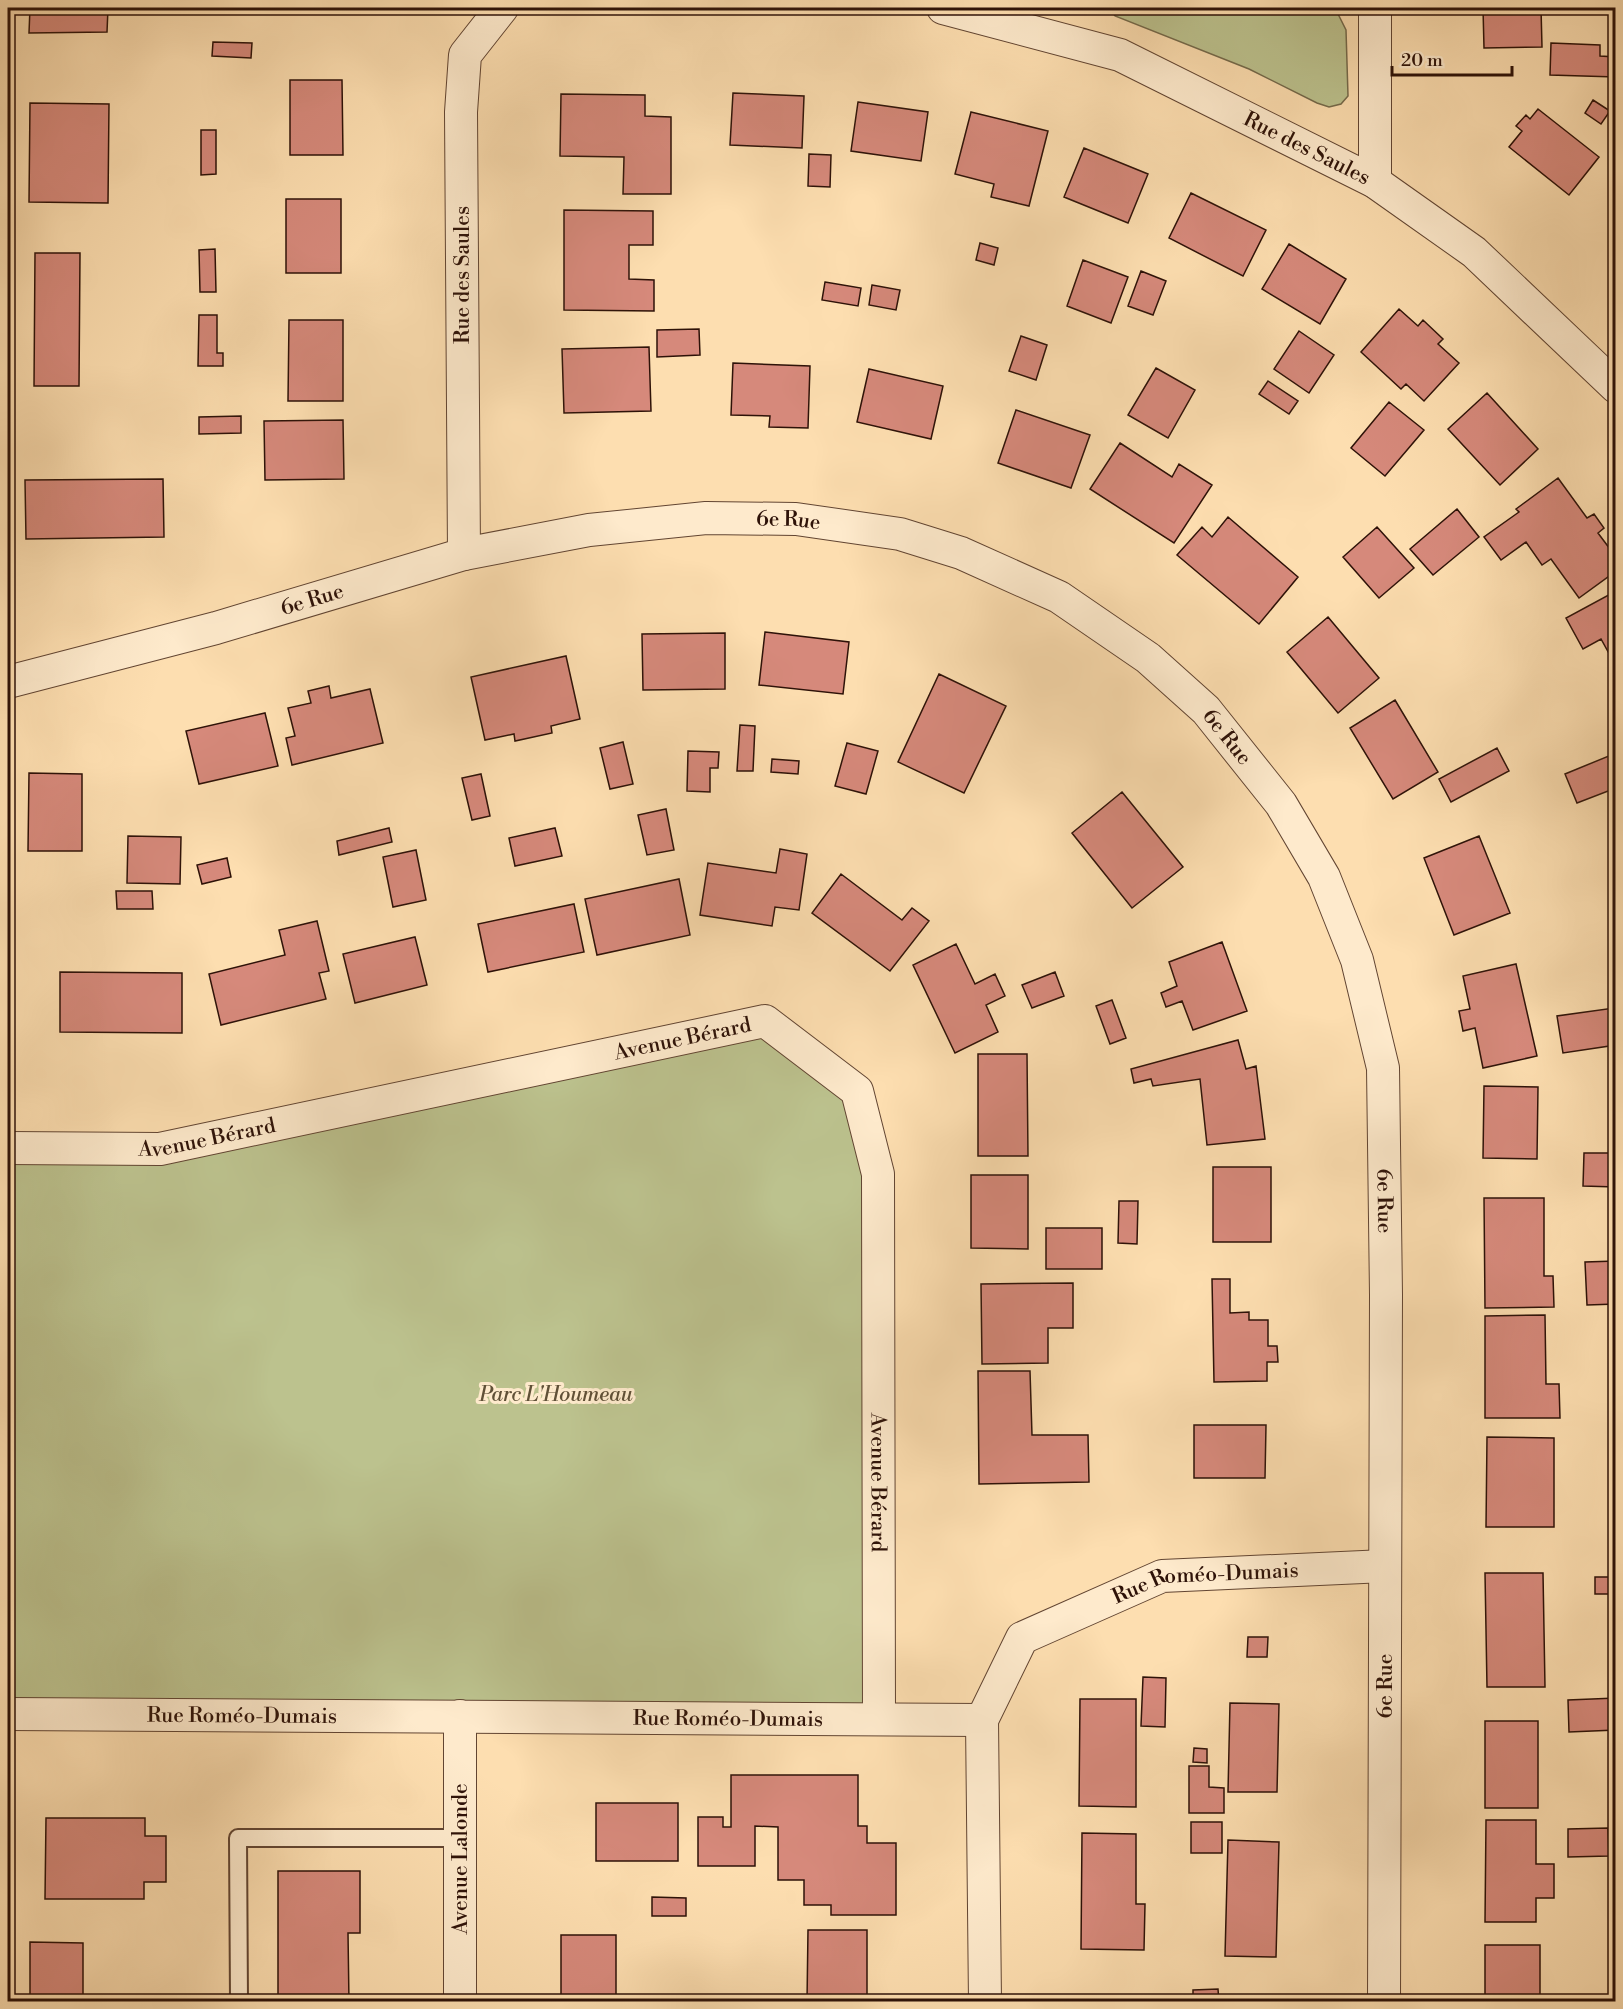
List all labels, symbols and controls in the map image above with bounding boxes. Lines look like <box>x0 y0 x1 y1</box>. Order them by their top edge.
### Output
scale bar <box>1392 39 1512 77</box>
text: 20 m <box>1401 49 1443 72</box>
street label: Rue des Saules <box>1239 107 1374 191</box>
street label: Rue des Saules <box>450 206 476 344</box>
street label: 6e Rue <box>756 507 822 536</box>
street label: 6e Rue <box>277 579 347 622</box>
street label: 6e Rue <box>1196 704 1257 771</box>
street label: Avenue Bérard <box>611 1012 754 1067</box>
street label: Avenue Bérard <box>137 1113 278 1163</box>
street label: 6e Rue <box>1370 1168 1397 1233</box>
park label: Parc L'Houmeau <box>478 1382 633 1408</box>
street label: Avenue Bérard <box>864 1412 891 1552</box>
street label: Rue Roméo-Dumais <box>1108 1558 1299 1610</box>
street label: 6e Rue <box>1373 1654 1399 1718</box>
street label: Rue Roméo-Dumais <box>147 1703 337 1730</box>
street label: Rue Roméo-Dumais <box>633 1706 823 1733</box>
street label: Avenue Lalonde <box>448 1783 474 1936</box>

